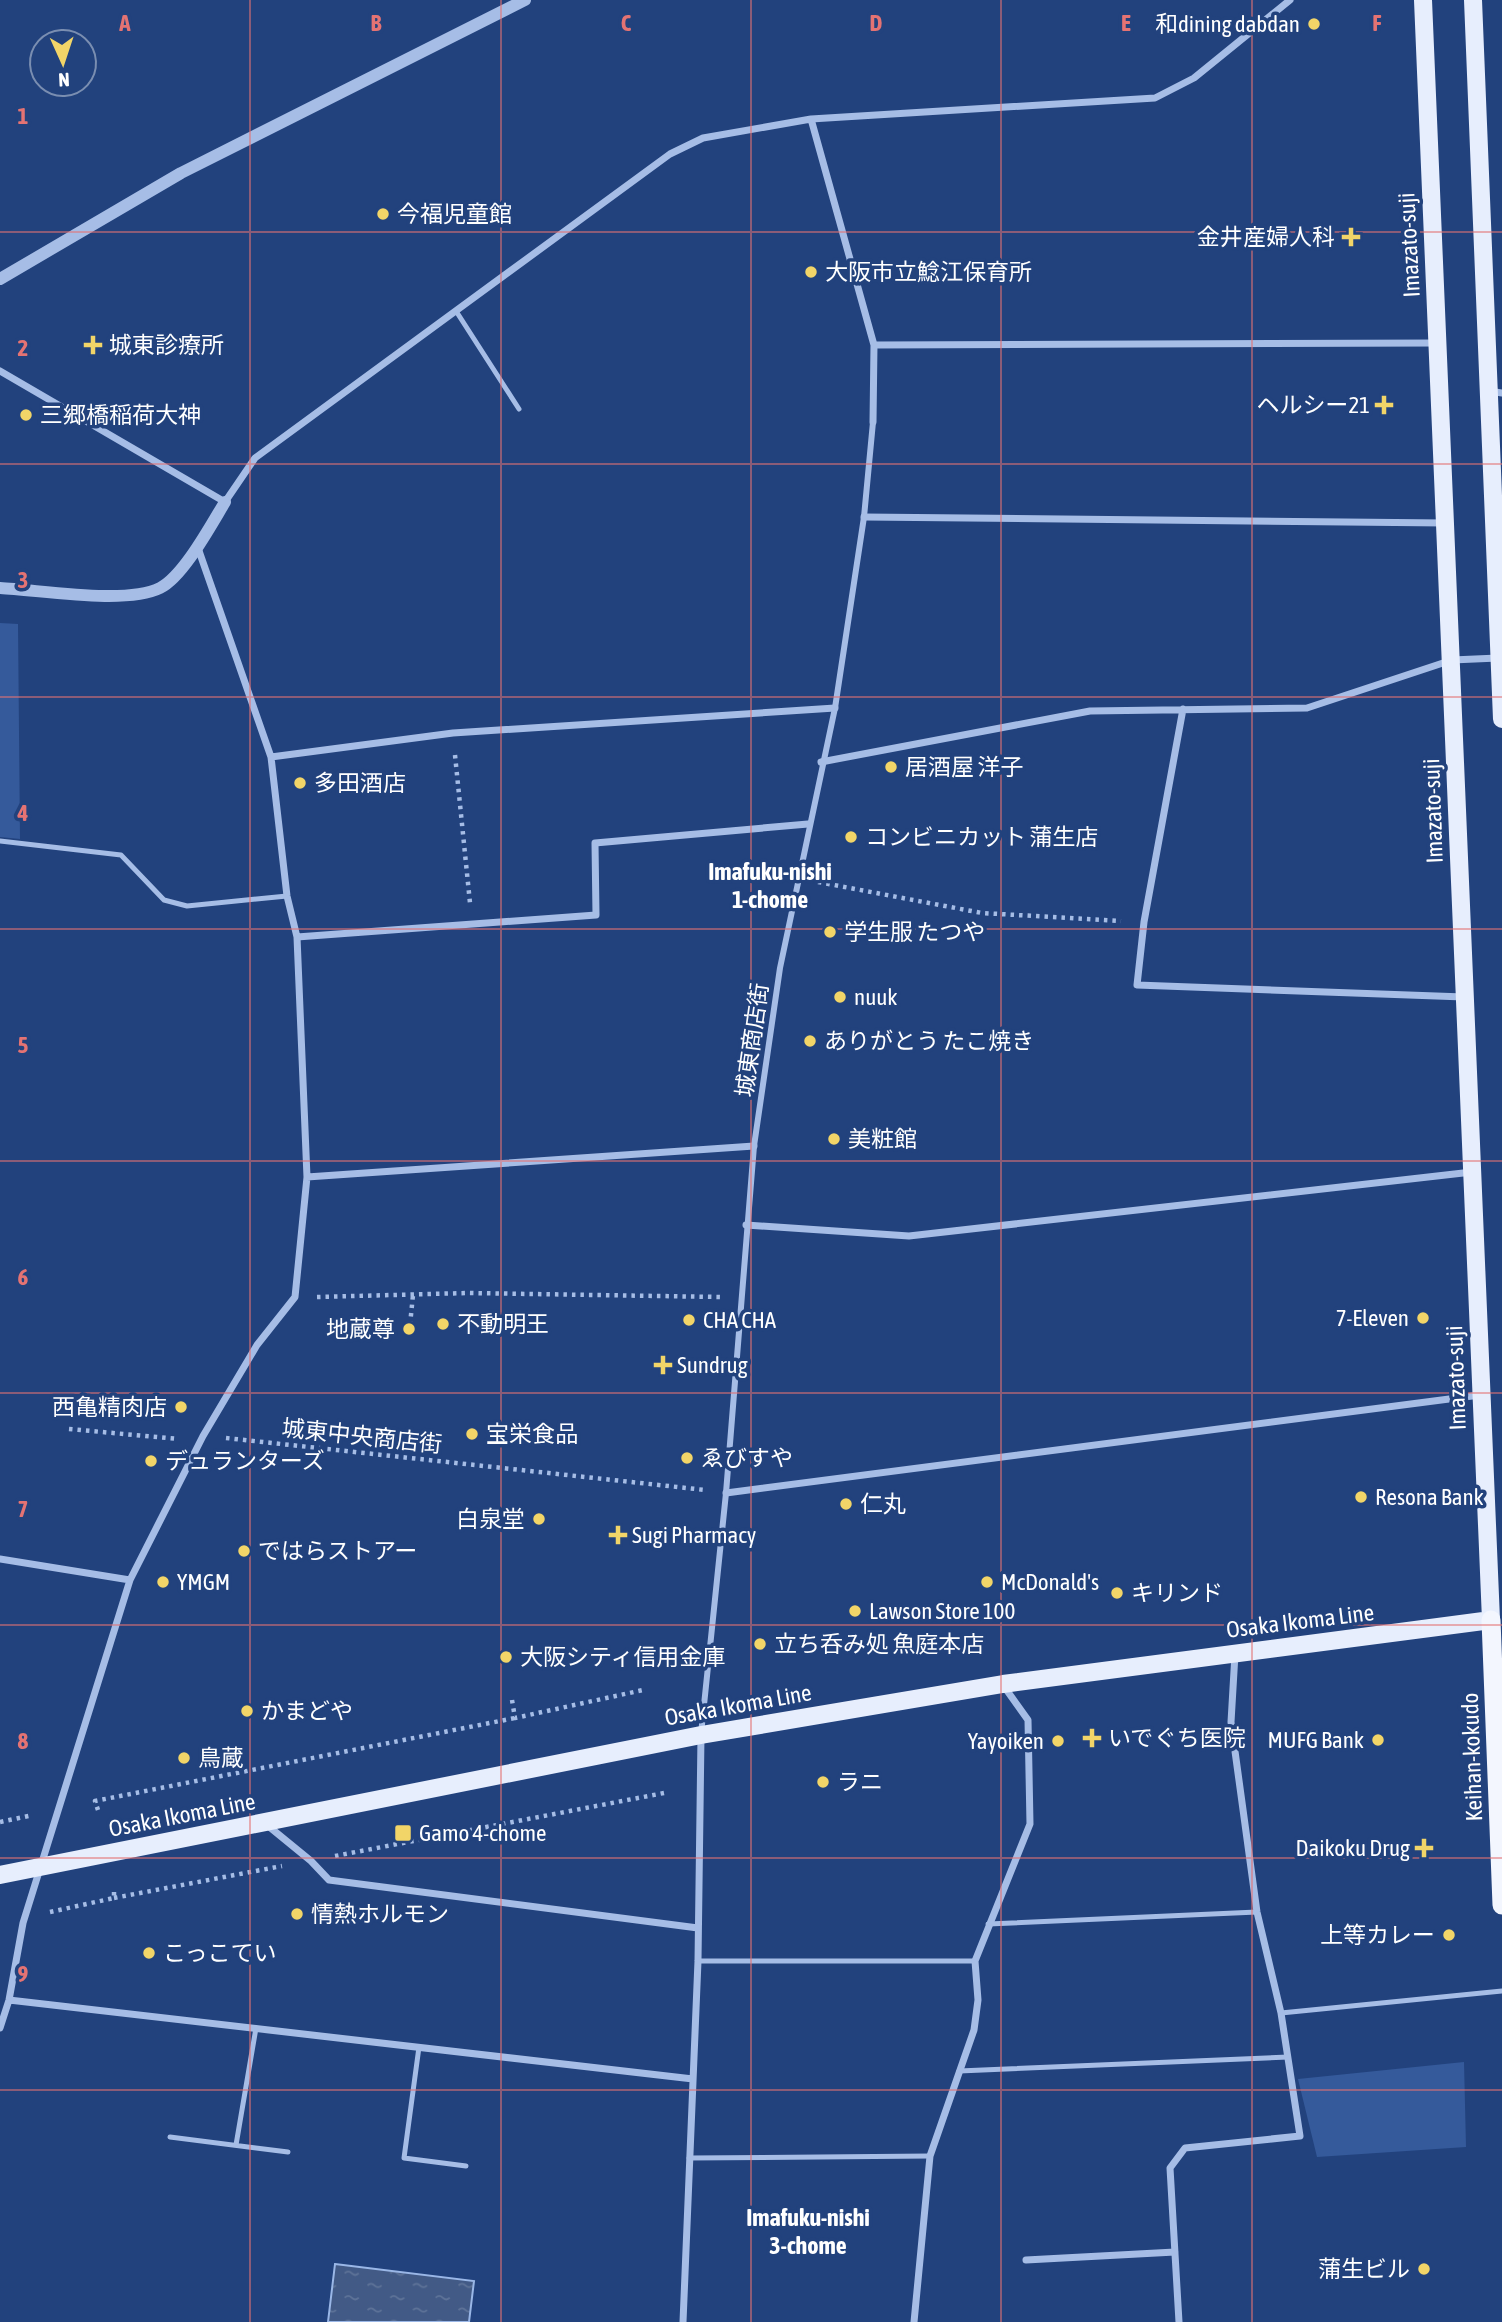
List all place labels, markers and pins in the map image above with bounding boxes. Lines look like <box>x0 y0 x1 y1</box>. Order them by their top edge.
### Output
place label: 和dining dabdan <box>1155 11 1300 37</box>
marker: 和dining dabdan <box>1306 16 1322 32</box>
place label: 今福児童館 <box>397 201 512 227</box>
marker: 今福児童館 <box>375 206 391 222</box>
place label: 金井産婦人科 <box>1197 224 1335 250</box>
marker: 金井産婦人科 <box>1341 227 1361 247</box>
place label: 大阪市立鯰江保育所 <box>825 259 1032 285</box>
marker: 大阪市立鯰江保育所 <box>803 264 819 280</box>
place label: 城東診療所 <box>109 332 224 358</box>
marker: 城東診療所 <box>83 335 103 355</box>
place label: ヘルシー21 <box>1256 392 1370 418</box>
marker: ヘルシー21 <box>1376 397 1392 413</box>
place label: 三郷橋稲荷大神 <box>40 402 201 428</box>
marker: 三郷橋稲荷大神 <box>18 407 34 423</box>
place label: 居酒屋 洋子 <box>905 754 1023 780</box>
marker: 居酒屋 洋子 <box>883 759 899 775</box>
place label: 多田酒店 <box>314 770 406 796</box>
marker: 多田酒店 <box>292 775 308 791</box>
place label: コンビニカット 蒲生店 <box>865 824 1098 850</box>
marker: コンビニカット 蒲生店 <box>843 829 859 845</box>
place label: 学生服 たつや <box>844 919 985 945</box>
marker: 学生服 たつや <box>822 924 838 940</box>
place label: nuuk <box>854 984 898 1010</box>
marker: nuuk <box>832 989 848 1005</box>
place label: ありがとう たこ焼き <box>824 1028 1034 1054</box>
marker: ありがとう たこ焼き <box>802 1033 818 1049</box>
place label: 美粧館 <box>848 1126 917 1152</box>
marker: 美粧館 <box>826 1131 842 1147</box>
place label: 7-Eleven <box>1336 1305 1409 1331</box>
place label: CHA CHA <box>703 1307 777 1333</box>
marker: 7-Eleven <box>1415 1310 1431 1326</box>
place label: 不動明王 <box>457 1311 549 1337</box>
marker: CHA CHA <box>681 1312 697 1328</box>
place label: 地蔵尊 <box>326 1316 395 1342</box>
marker: 不動明王 <box>435 1316 451 1332</box>
marker: 地蔵尊 <box>401 1321 417 1337</box>
place label: Sundrug <box>677 1352 748 1378</box>
marker: Sundrug <box>655 1357 671 1373</box>
place label: 西亀精肉店 <box>52 1394 167 1420</box>
marker: 西亀精肉店 <box>173 1399 189 1415</box>
place label: 宝栄食品 <box>486 1421 578 1447</box>
marker: 宝栄食品 <box>464 1426 480 1442</box>
place label: ゑびすや <box>701 1445 793 1471</box>
place label: デュランターズ <box>165 1448 325 1474</box>
marker: ゑびすや <box>679 1450 695 1466</box>
marker: デュランターズ <box>143 1453 159 1469</box>
place label: Resona Bank <box>1375 1484 1484 1510</box>
marker: Resona Bank <box>1353 1489 1369 1505</box>
place label: 仁丸 <box>860 1491 906 1517</box>
marker: 仁丸 <box>838 1496 854 1512</box>
place label: 白泉堂 <box>456 1506 525 1532</box>
marker: 白泉堂 <box>531 1511 547 1527</box>
place label: Sugi Pharmacy <box>632 1522 756 1548</box>
marker: Sugi Pharmacy <box>610 1527 626 1543</box>
place label: ではらストアー <box>258 1538 418 1564</box>
marker: ではらストアー <box>236 1543 252 1559</box>
place label: YMGM <box>177 1569 230 1595</box>
place label: McDonald's <box>1001 1569 1099 1595</box>
marker: YMGM <box>155 1574 171 1590</box>
marker: McDonald's <box>979 1574 995 1590</box>
place label: キリンド <box>1131 1580 1223 1606</box>
marker: キリンド <box>1109 1585 1125 1601</box>
place label: Lawson Store 100 <box>869 1598 1015 1624</box>
marker: Lawson Store 100 <box>847 1603 863 1619</box>
place label: 立ち呑み処 魚庭本店 <box>774 1631 984 1657</box>
marker: 立ち呑み処 魚庭本店 <box>752 1636 768 1652</box>
place label: 大阪シティ信用金庫 <box>520 1644 726 1670</box>
marker: 大阪シティ信用金庫 <box>498 1649 514 1665</box>
place label: かまどや <box>261 1698 353 1724</box>
marker: かまどや <box>239 1703 255 1719</box>
place label: いでぐち医院 <box>1108 1725 1246 1751</box>
place label: MUFG Bank <box>1268 1727 1364 1753</box>
place label: Yayoiken <box>968 1728 1044 1754</box>
marker: いでぐち医院 <box>1082 1728 1102 1748</box>
marker: MUFG Bank <box>1370 1732 1386 1748</box>
marker: Yayoiken <box>1050 1733 1066 1749</box>
place label: 鳥蔵 <box>198 1745 244 1771</box>
marker: 鳥蔵 <box>176 1750 192 1766</box>
place label: ラニ <box>837 1769 883 1795</box>
marker: ラニ <box>815 1774 831 1790</box>
place label: Gamo 4-chome <box>419 1820 546 1846</box>
marker: Gamo 4-chome <box>393 1823 413 1843</box>
place label: Daikoku Drug <box>1296 1835 1410 1861</box>
marker: Daikoku Drug <box>1416 1840 1432 1856</box>
place label: 情熱ホルモン <box>311 1901 449 1927</box>
marker: 情熱ホルモン <box>289 1906 305 1922</box>
place label: 上等カレー <box>1320 1922 1435 1948</box>
marker: 上等カレー <box>1441 1927 1457 1943</box>
place label: こっこてい <box>163 1940 276 1966</box>
marker: こっこてい <box>141 1945 157 1961</box>
place label: 蒲生ビル <box>1318 2256 1410 2282</box>
marker: 蒲生ビル <box>1416 2261 1432 2277</box>

